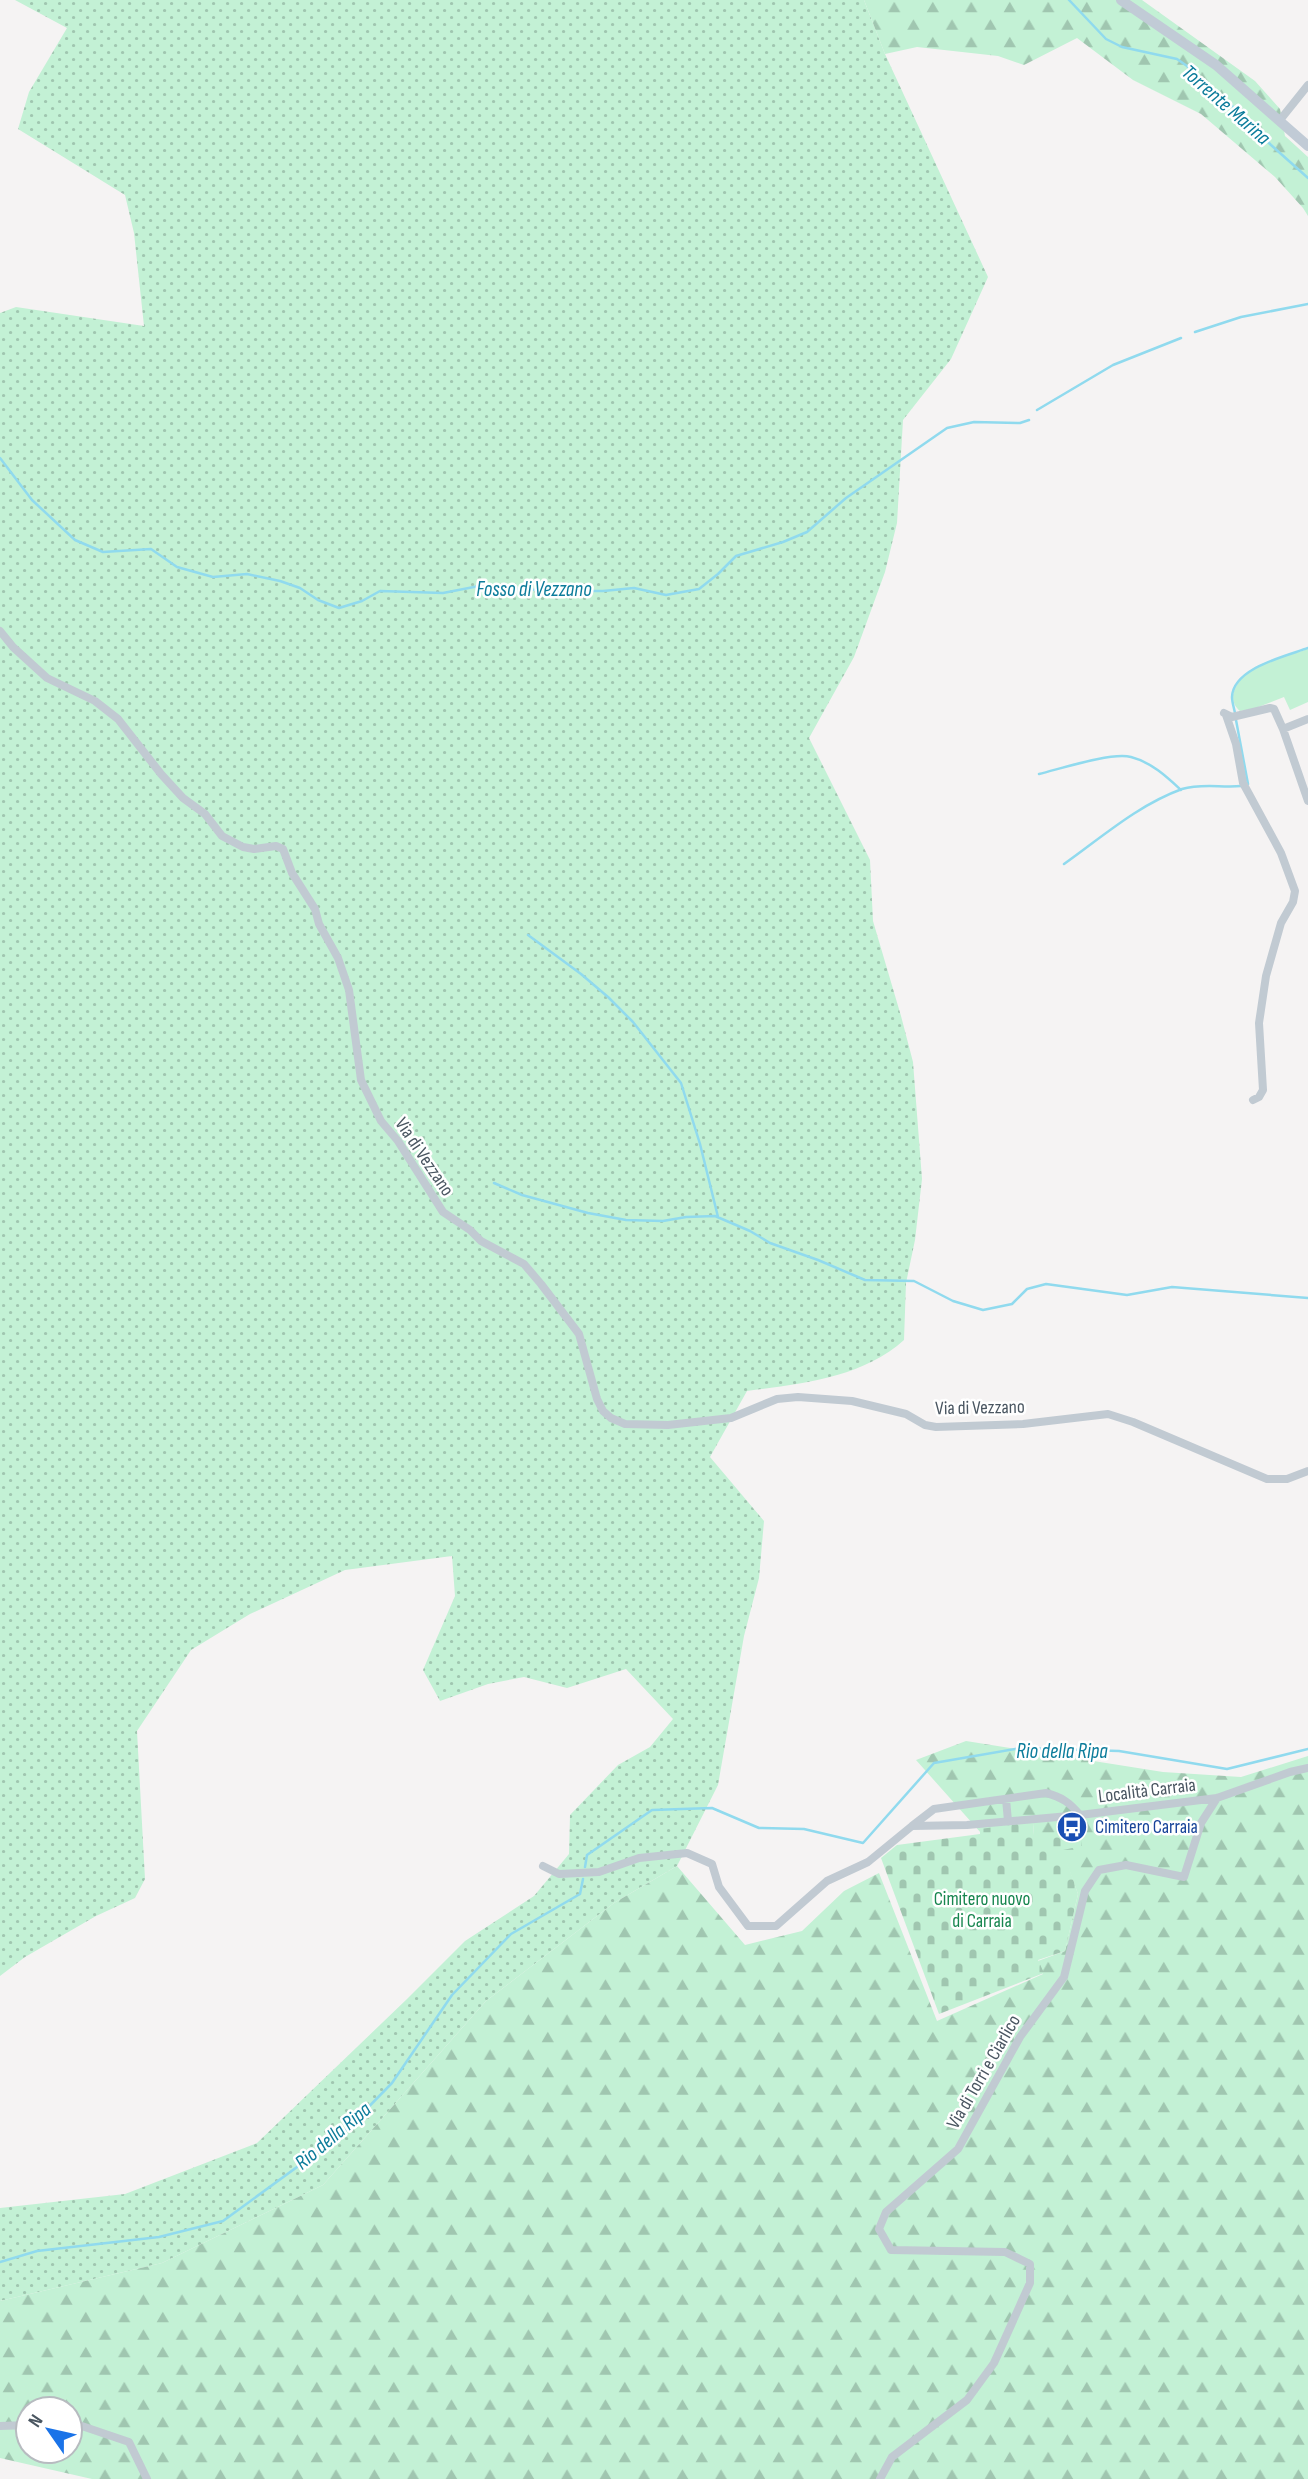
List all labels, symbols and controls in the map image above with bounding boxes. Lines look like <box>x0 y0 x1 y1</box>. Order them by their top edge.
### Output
water label: Torrente Marina <box>1176 60 1276 151</box>
water label: Fosso di Vezzano <box>476 577 592 602</box>
street label: Via di Vezzano <box>389 1113 459 1201</box>
street label: Via di Vezzano <box>935 1396 1025 1420</box>
water label: Rio della Ripa <box>1016 1739 1108 1764</box>
street label: Località Carraia <box>1097 1774 1197 1808</box>
bus stop icon: Cimitero Carraia <box>1055 1810 1089 1844</box>
place label: Cimitero Carraia <box>1095 1816 1198 1839</box>
park label: Cimitero nuovo di Carraia <box>934 1888 1030 1933</box>
street label: Via di Torri e Ciarlico <box>942 2011 1026 2133</box>
water label: Rio della Ripa <box>290 2097 377 2175</box>
north arrow <box>14 2395 84 2465</box>
text: N <box>24 2411 49 2432</box>

